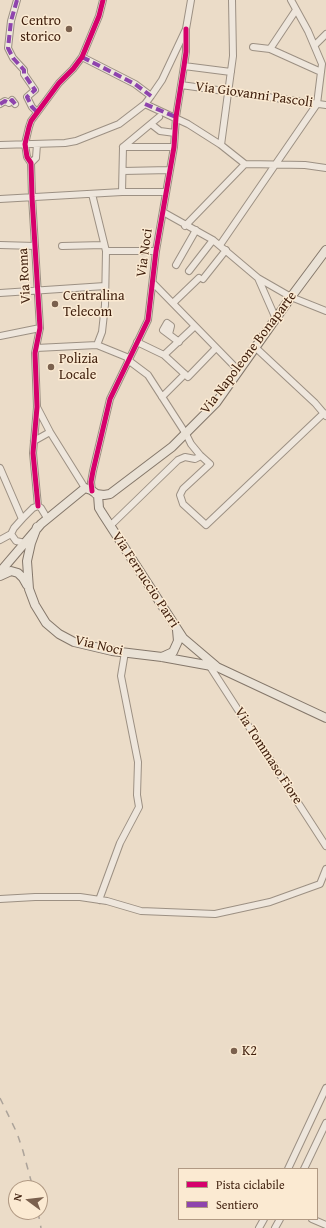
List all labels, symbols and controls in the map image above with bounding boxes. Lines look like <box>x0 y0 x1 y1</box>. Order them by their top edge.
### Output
place label: Centro storico <box>20 13 61 46</box>
marker: Centro storico <box>64 24 74 34</box>
street label: Via Giovanni Pascoli <box>194 78 314 112</box>
street label: Via Noci <box>133 227 157 279</box>
street label: Via Roma <box>15 248 35 304</box>
place label: Centralina Telecom <box>63 288 125 320</box>
street label: Via Napoleone Bonaparte <box>197 288 301 418</box>
marker: Centralina Telecom <box>50 299 60 309</box>
place label: Polizia Locale <box>59 351 98 384</box>
marker: Polizia Locale <box>46 362 56 372</box>
street label: Via Ferruccio Parri <box>108 529 182 631</box>
street label: Via Noci <box>73 632 125 660</box>
street label: Via Tommaso Fiore <box>230 704 306 808</box>
place label: K2 <box>242 1043 257 1059</box>
marker: K2 <box>229 1046 239 1056</box>
legend <box>178 1168 318 1220</box>
text: Pista ciclabile <box>216 1176 285 1193</box>
north arrow <box>8 1180 48 1220</box>
text: N <box>9 1192 26 1203</box>
text: Sentiero <box>216 1196 258 1213</box>

